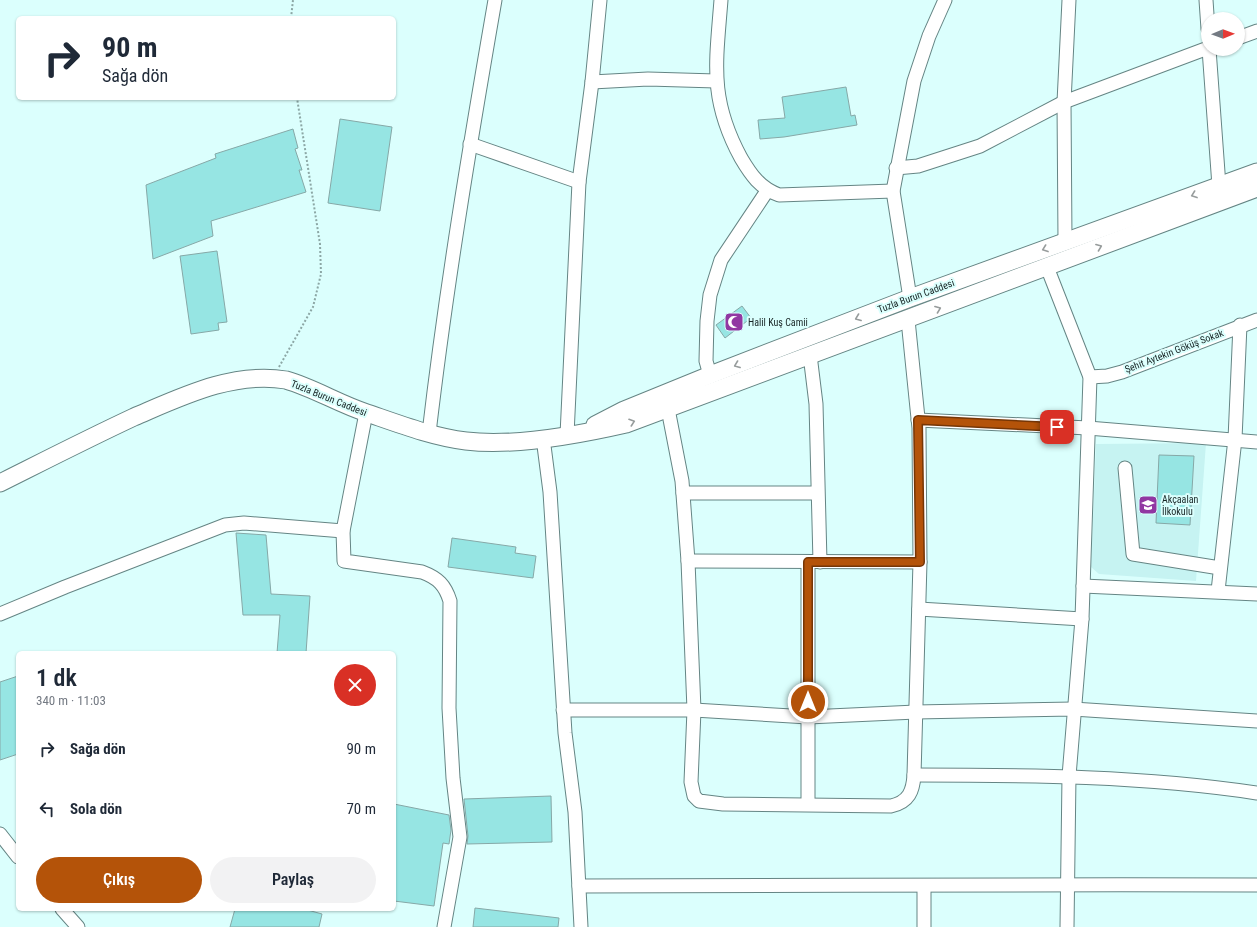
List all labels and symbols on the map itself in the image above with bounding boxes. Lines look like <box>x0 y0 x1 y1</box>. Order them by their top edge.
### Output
north arrow <box>1201 12 1245 56</box>
one-way arrow <box>1191 190 1198 199</box>
one-way arrow <box>1042 244 1049 252</box>
one-way arrow <box>1095 244 1102 252</box>
street label: Tuzla Burun Caddesi <box>876 277 956 315</box>
one-way arrow <box>934 305 941 313</box>
mosque icon: Halil Kuş Camii <box>723 311 745 333</box>
one-way arrow <box>855 314 862 322</box>
place label: Halil Kuş Camii <box>748 317 808 328</box>
street label: Şehit Aytekin Göküş Sokak <box>1123 327 1225 375</box>
one-way arrow <box>733 360 740 368</box>
street label: Tuzla Burun Caddesi <box>290 378 368 418</box>
pin <box>1040 410 1074 444</box>
one-way arrow <box>629 418 636 427</box>
school or university icon: Akçaalan İlkokulu <box>1137 494 1159 516</box>
place label: Akçaalan İlkokulu <box>1162 494 1198 517</box>
position arrow <box>787 681 829 723</box>

